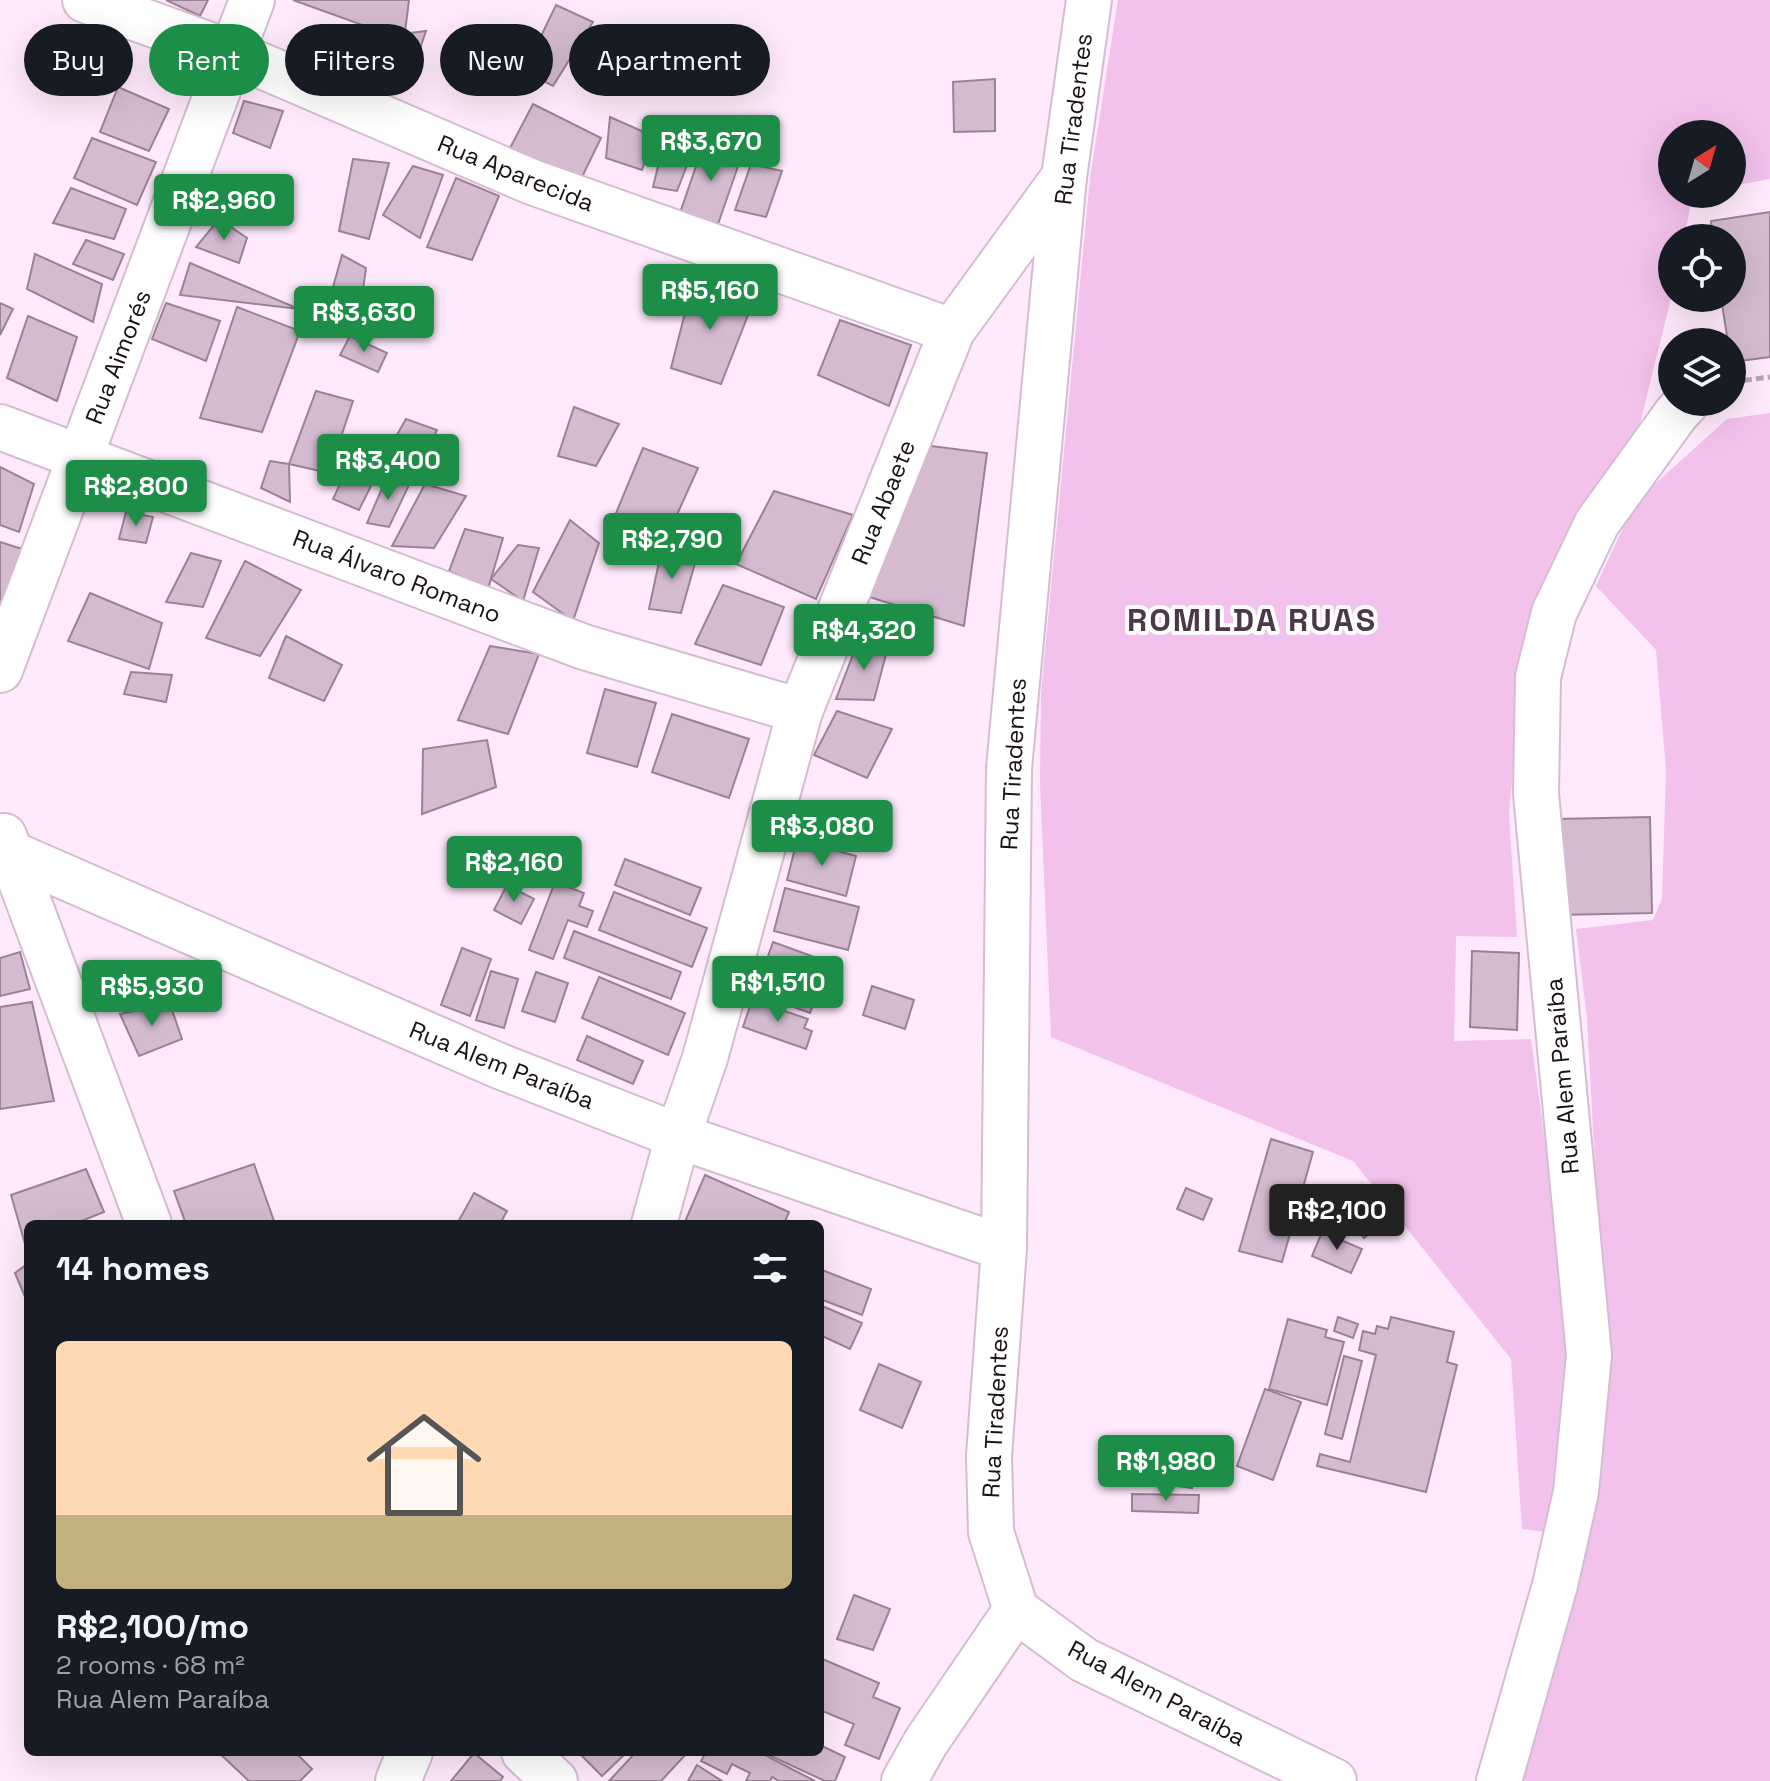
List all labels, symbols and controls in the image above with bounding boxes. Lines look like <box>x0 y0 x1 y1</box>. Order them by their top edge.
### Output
chip: Buy <box>24 24 133 96</box>
chip: Rent <box>149 24 269 96</box>
chip: Filters <box>285 24 424 96</box>
chip: New <box>440 24 553 96</box>
chip: Apartment <box>569 24 770 96</box>
street label: Rua Tiradentes <box>1047 31 1099 207</box>
pin: R$3,670 <box>637 115 785 183</box>
north arrow <box>1658 120 1746 208</box>
map controls <box>1658 120 1746 416</box>
text: R$3,670 <box>660 124 762 158</box>
street label: Rua Aparecida <box>433 128 599 219</box>
pin: R$2,960 <box>150 174 298 242</box>
text: R$2,960 <box>172 183 276 217</box>
button: locate <box>1658 224 1746 312</box>
pin: R$5,160 <box>636 264 784 332</box>
text: R$5,160 <box>661 273 759 307</box>
street label: Rua Aimorés <box>78 285 158 429</box>
pin: R$3,630 <box>290 286 438 354</box>
text: R$3,630 <box>312 295 416 329</box>
button: layers <box>1658 328 1746 416</box>
pin: R$3,400 <box>314 434 462 502</box>
street label: Rua Abaete <box>844 435 922 569</box>
text: R$3,400 <box>335 443 441 477</box>
pin: R$2,800 <box>62 460 210 528</box>
text: R$2,800 <box>84 469 188 503</box>
pin: R$2,790 <box>598 513 746 581</box>
street label: Rua Álvaro Romano <box>289 522 505 630</box>
text: R$2,790 <box>621 522 723 556</box>
district label: ROMILDA RUAS <box>1127 600 1377 640</box>
pin: R$4,320 <box>790 604 938 672</box>
text: R$4,320 <box>812 613 916 647</box>
street label: Rua Tiradentes <box>993 677 1033 851</box>
pin: R$3,080 <box>748 800 896 868</box>
text: R$3,080 <box>770 809 874 843</box>
pin: R$2,160 <box>440 836 588 904</box>
text: R$2,160 <box>465 845 563 879</box>
pin: R$1,510 <box>704 956 852 1024</box>
pin: R$5,930 <box>78 960 226 1028</box>
text: R$1,510 <box>730 965 826 999</box>
text: R$5,930 <box>100 969 204 1003</box>
street label: Rua Alem Paraíba <box>1538 976 1586 1175</box>
street label: Rua Alem Paraíba <box>405 1014 599 1116</box>
pin: R$2,100 <box>1263 1184 1411 1252</box>
text: R$2,100 <box>1287 1193 1387 1227</box>
icon: filters <box>748 1246 792 1290</box>
text: 14 homes <box>56 1247 210 1290</box>
street label: Rua Tiradentes <box>975 1325 1015 1499</box>
icon: home <box>352 1393 496 1537</box>
pin: R$1,980 <box>1092 1435 1240 1503</box>
text: R$1,980 <box>1116 1444 1216 1478</box>
text: R$2,100/mo <box>56 1605 249 1648</box>
street label: Rua Alem Paraíba <box>1063 1633 1251 1753</box>
text: 2 rooms · 68 m² <box>56 1648 245 1682</box>
text: Rua Alem Paraíba <box>56 1682 269 1716</box>

